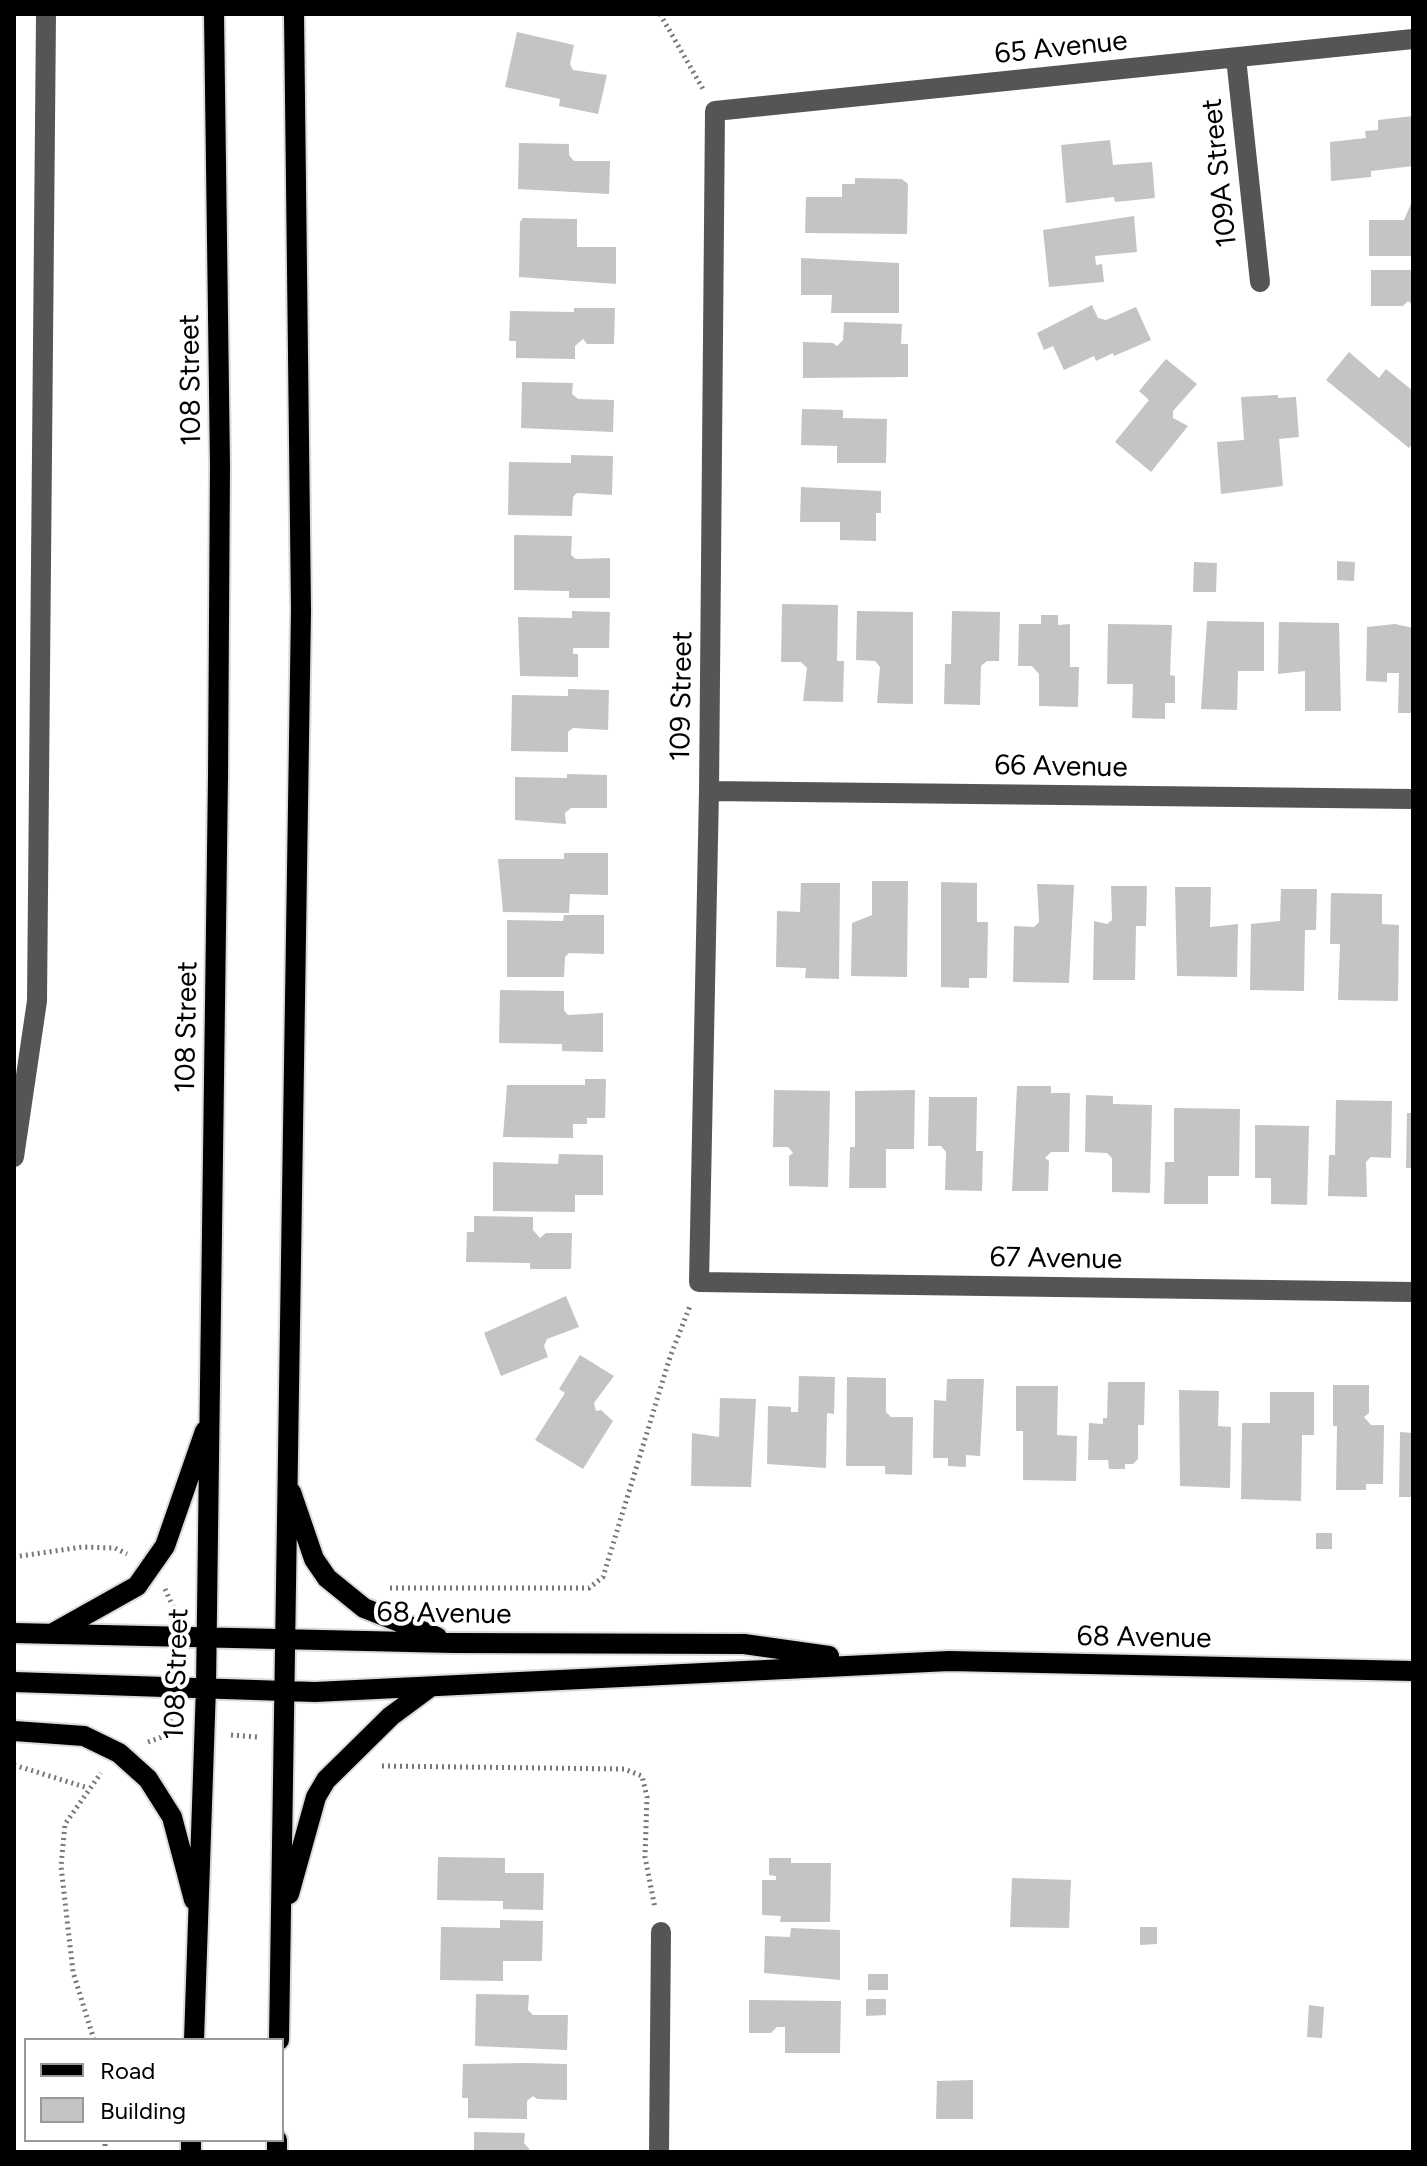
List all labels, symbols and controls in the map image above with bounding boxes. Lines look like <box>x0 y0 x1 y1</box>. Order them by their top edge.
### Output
street label: 65 Avenue <box>993 24 1129 72</box>
street label: 109A Street <box>1195 97 1245 249</box>
street label: 108 Street <box>173 314 209 446</box>
street label: 109 Street <box>664 630 700 762</box>
street label: 66 Avenue <box>994 749 1128 785</box>
street label: 108 Street <box>169 961 205 1093</box>
street label: 67 Avenue <box>989 1241 1123 1277</box>
street label: 68 Avenue <box>376 1596 512 1632</box>
street label: 108 Street <box>158 1607 196 1741</box>
street label: 68 Avenue <box>1076 1620 1212 1656</box>
legend <box>24 2038 284 2142</box>
text: Road <box>100 2056 155 2085</box>
text: Building <box>100 2096 186 2125</box>

